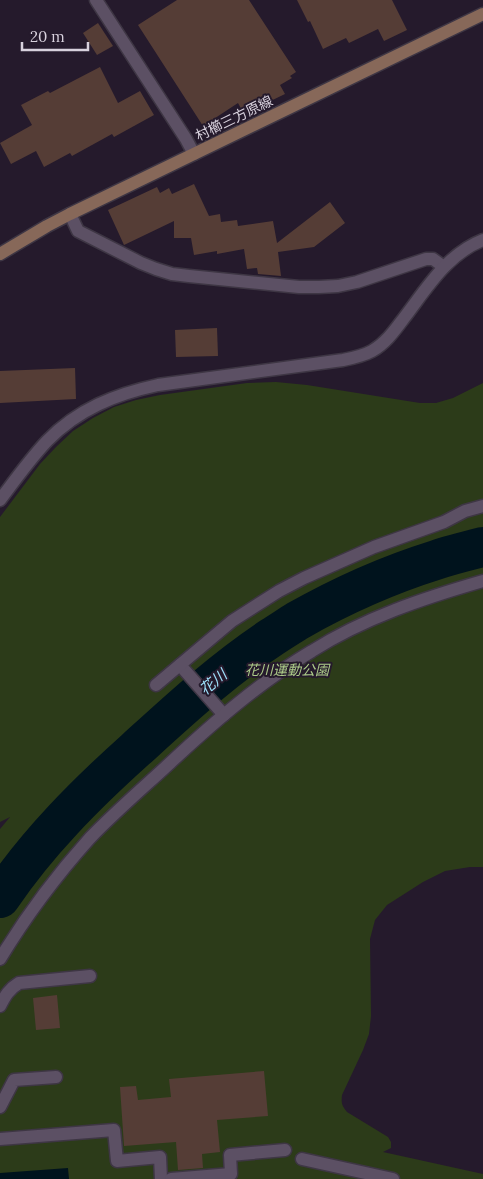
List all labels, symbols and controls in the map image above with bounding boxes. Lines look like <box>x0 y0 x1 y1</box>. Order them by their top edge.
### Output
scale bar <box>22 20 89 52</box>
text: 20 m <box>30 27 65 46</box>
street label: 村櫛三方原線 <box>192 91 276 145</box>
park label: 花川運動公園 <box>245 661 331 679</box>
water label: 花川 <box>195 664 232 699</box>

